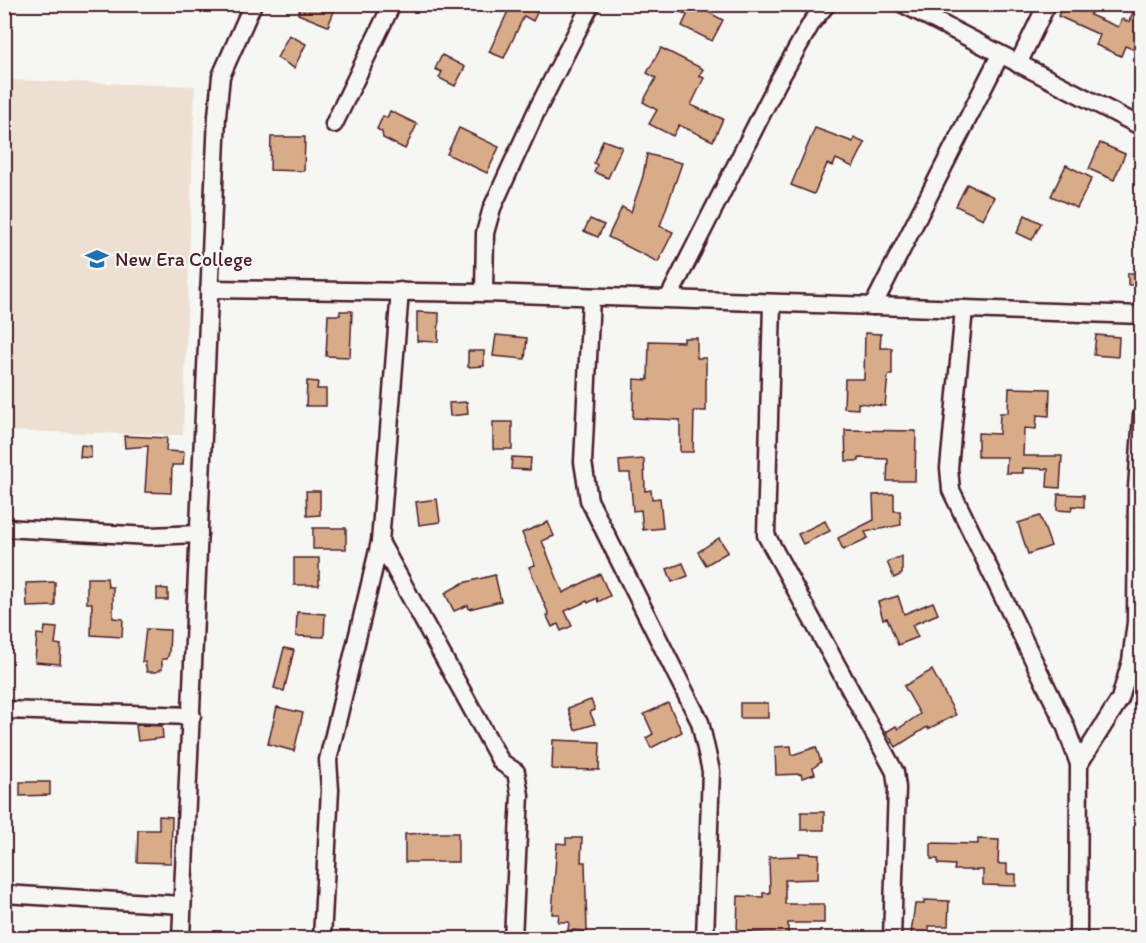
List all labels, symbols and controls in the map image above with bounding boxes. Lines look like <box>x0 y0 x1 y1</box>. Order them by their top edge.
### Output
school or university icon: New Era College <box>84 246 110 272</box>
place label: New Era College <box>115 247 253 271</box>

